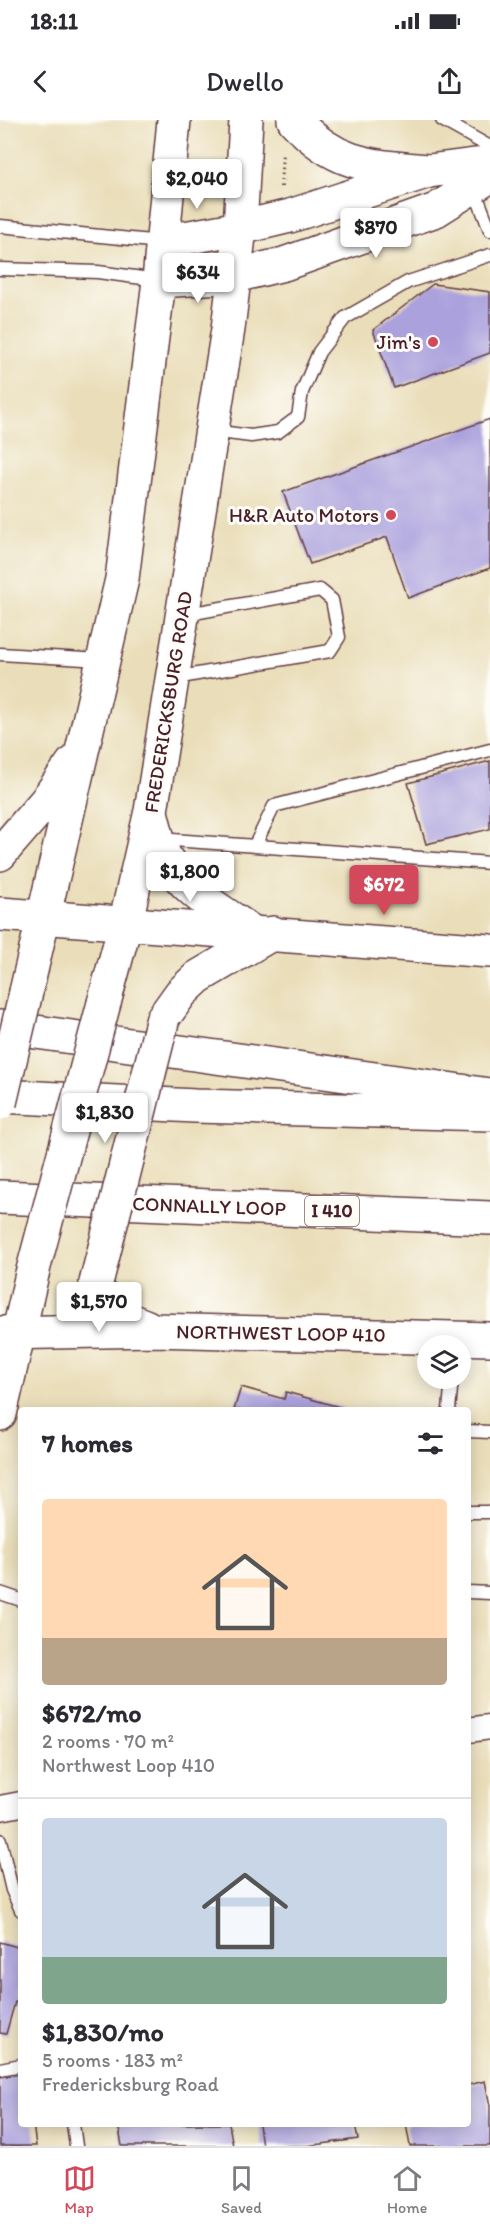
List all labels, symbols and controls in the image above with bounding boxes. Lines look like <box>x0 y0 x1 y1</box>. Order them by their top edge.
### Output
text: 18:11 <box>30 8 78 35</box>
icon: back <box>24 65 57 98</box>
text: Dwello <box>206 65 284 98</box>
icon: share <box>433 65 466 98</box>
pin: $2,040 <box>148 159 246 210</box>
text: $2,040 <box>166 166 228 190</box>
pin: $870 <box>340 208 412 259</box>
text: $870 <box>354 215 398 239</box>
pin: $634 <box>162 253 234 304</box>
text: $634 <box>176 260 220 284</box>
place label: Jim's <box>377 330 421 354</box>
marker: Jim's <box>426 335 440 349</box>
place label: H&R Auto Motors <box>229 503 379 527</box>
marker: H&R Auto Motors <box>384 508 398 522</box>
street label: FREDERICKSBURG ROAD <box>139 590 197 814</box>
pin: $1,800 <box>141 852 239 903</box>
text: $1,800 <box>160 859 220 883</box>
pin: $672 <box>348 865 420 916</box>
text: $672 <box>363 872 405 896</box>
pin: $1,830 <box>56 1093 154 1144</box>
text: $1,830 <box>76 1100 134 1124</box>
street label: CONNALLY LOOP <box>132 1191 286 1221</box>
road number: I 410 <box>305 1196 359 1226</box>
pin: $1,570 <box>50 1282 148 1333</box>
text: $1,570 <box>71 1289 127 1313</box>
street label: NORTHWEST LOOP 410 <box>176 1319 386 1347</box>
map controls <box>417 1335 471 1389</box>
button: layers <box>417 1335 471 1389</box>
text: 7 homes <box>42 1427 133 1459</box>
icon: filters <box>414 1427 447 1460</box>
icon: home <box>191 1538 299 1646</box>
text: $672/mo <box>42 1697 142 1729</box>
text: 2 rooms · 70 m² <box>42 1729 174 1753</box>
text: Northwest Loop 410 <box>42 1753 215 1777</box>
icon: home <box>191 1857 299 1965</box>
text: $1,830/mo <box>42 2016 164 2048</box>
text: 5 rooms · 183 m² <box>42 2048 183 2072</box>
text: Fredericksburg Road <box>42 2072 219 2096</box>
tab: Map <box>63 2162 96 2217</box>
tab: Saved <box>221 2162 262 2217</box>
tab: Home <box>387 2162 427 2217</box>

